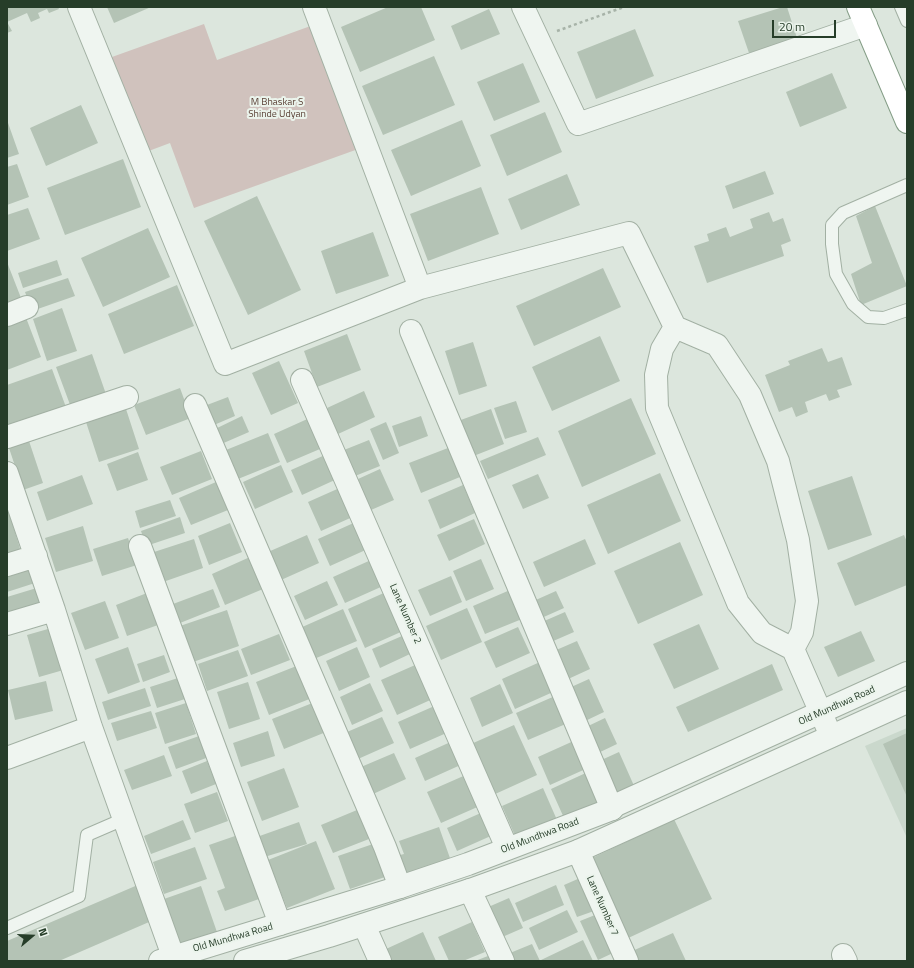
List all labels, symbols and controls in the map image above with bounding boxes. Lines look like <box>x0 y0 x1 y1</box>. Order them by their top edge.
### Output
scale bar <box>774 12 838 38</box>
text: 20 m <box>779 17 805 36</box>
park label: M Bhaskar S Shinde Udyan <box>248 97 306 120</box>
street label: Lane Number 2 <box>386 582 424 646</box>
street label: Old Mundhwa Road <box>797 684 877 728</box>
street label: Old Mundhwa Road <box>499 816 581 856</box>
street label: Lane Number 7 <box>583 874 621 938</box>
north arrow <box>12 916 52 956</box>
street label: Old Mundhwa Road <box>192 921 274 955</box>
text: N <box>35 926 52 938</box>

